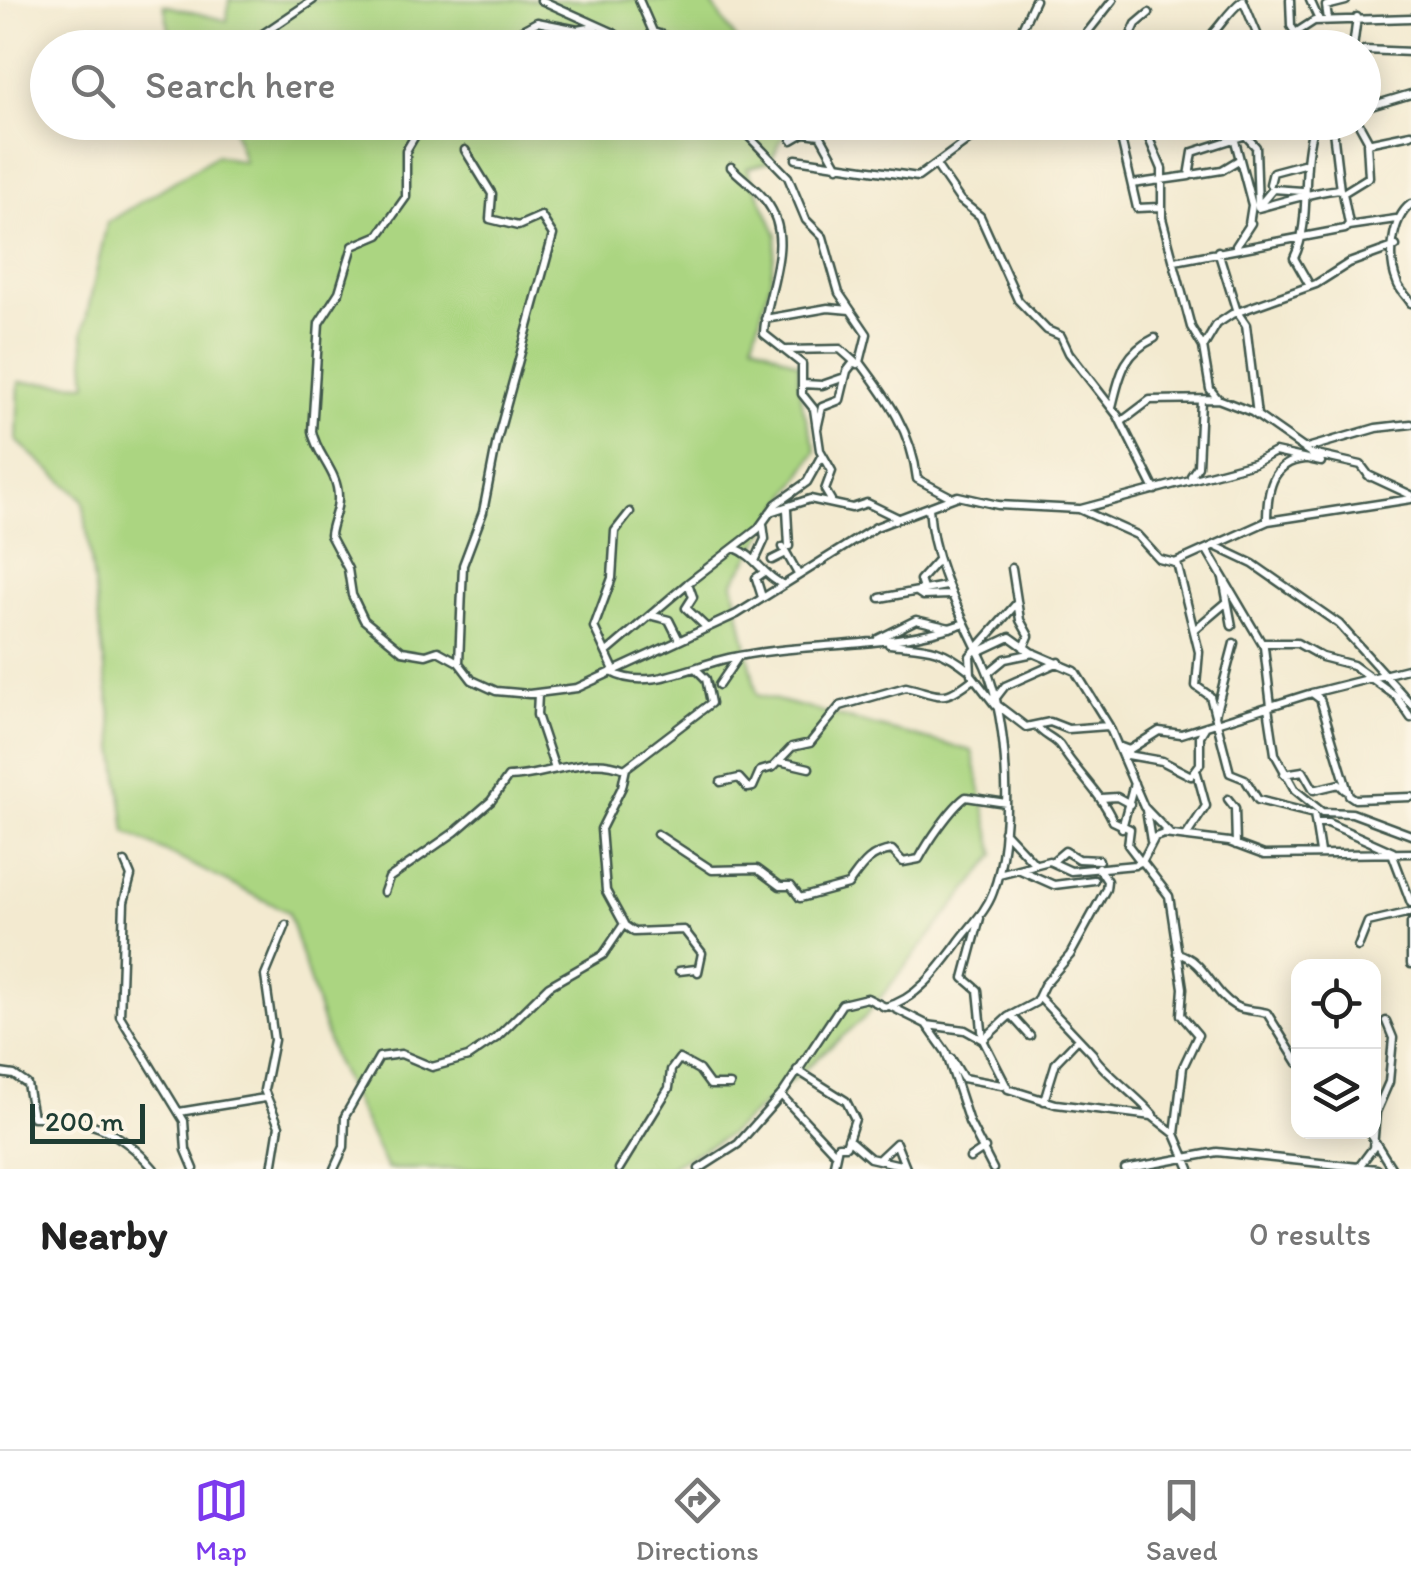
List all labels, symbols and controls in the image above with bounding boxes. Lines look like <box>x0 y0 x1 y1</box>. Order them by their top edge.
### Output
search box <box>30 30 1381 140</box>
icon: search <box>65 58 120 113</box>
text: Search here <box>145 62 336 108</box>
map controls <box>1291 959 1381 1139</box>
button: locate <box>1291 959 1381 1049</box>
button: layers <box>1291 1049 1381 1139</box>
scale bar <box>30 1099 145 1144</box>
text: 200 m <box>45 1104 124 1138</box>
text: Nearby <box>40 1209 167 1260</box>
text: 0 results <box>1249 1215 1371 1253</box>
tab: Map <box>194 1473 249 1567</box>
tab: Directions <box>636 1473 759 1567</box>
tab: Saved <box>1146 1473 1217 1567</box>

